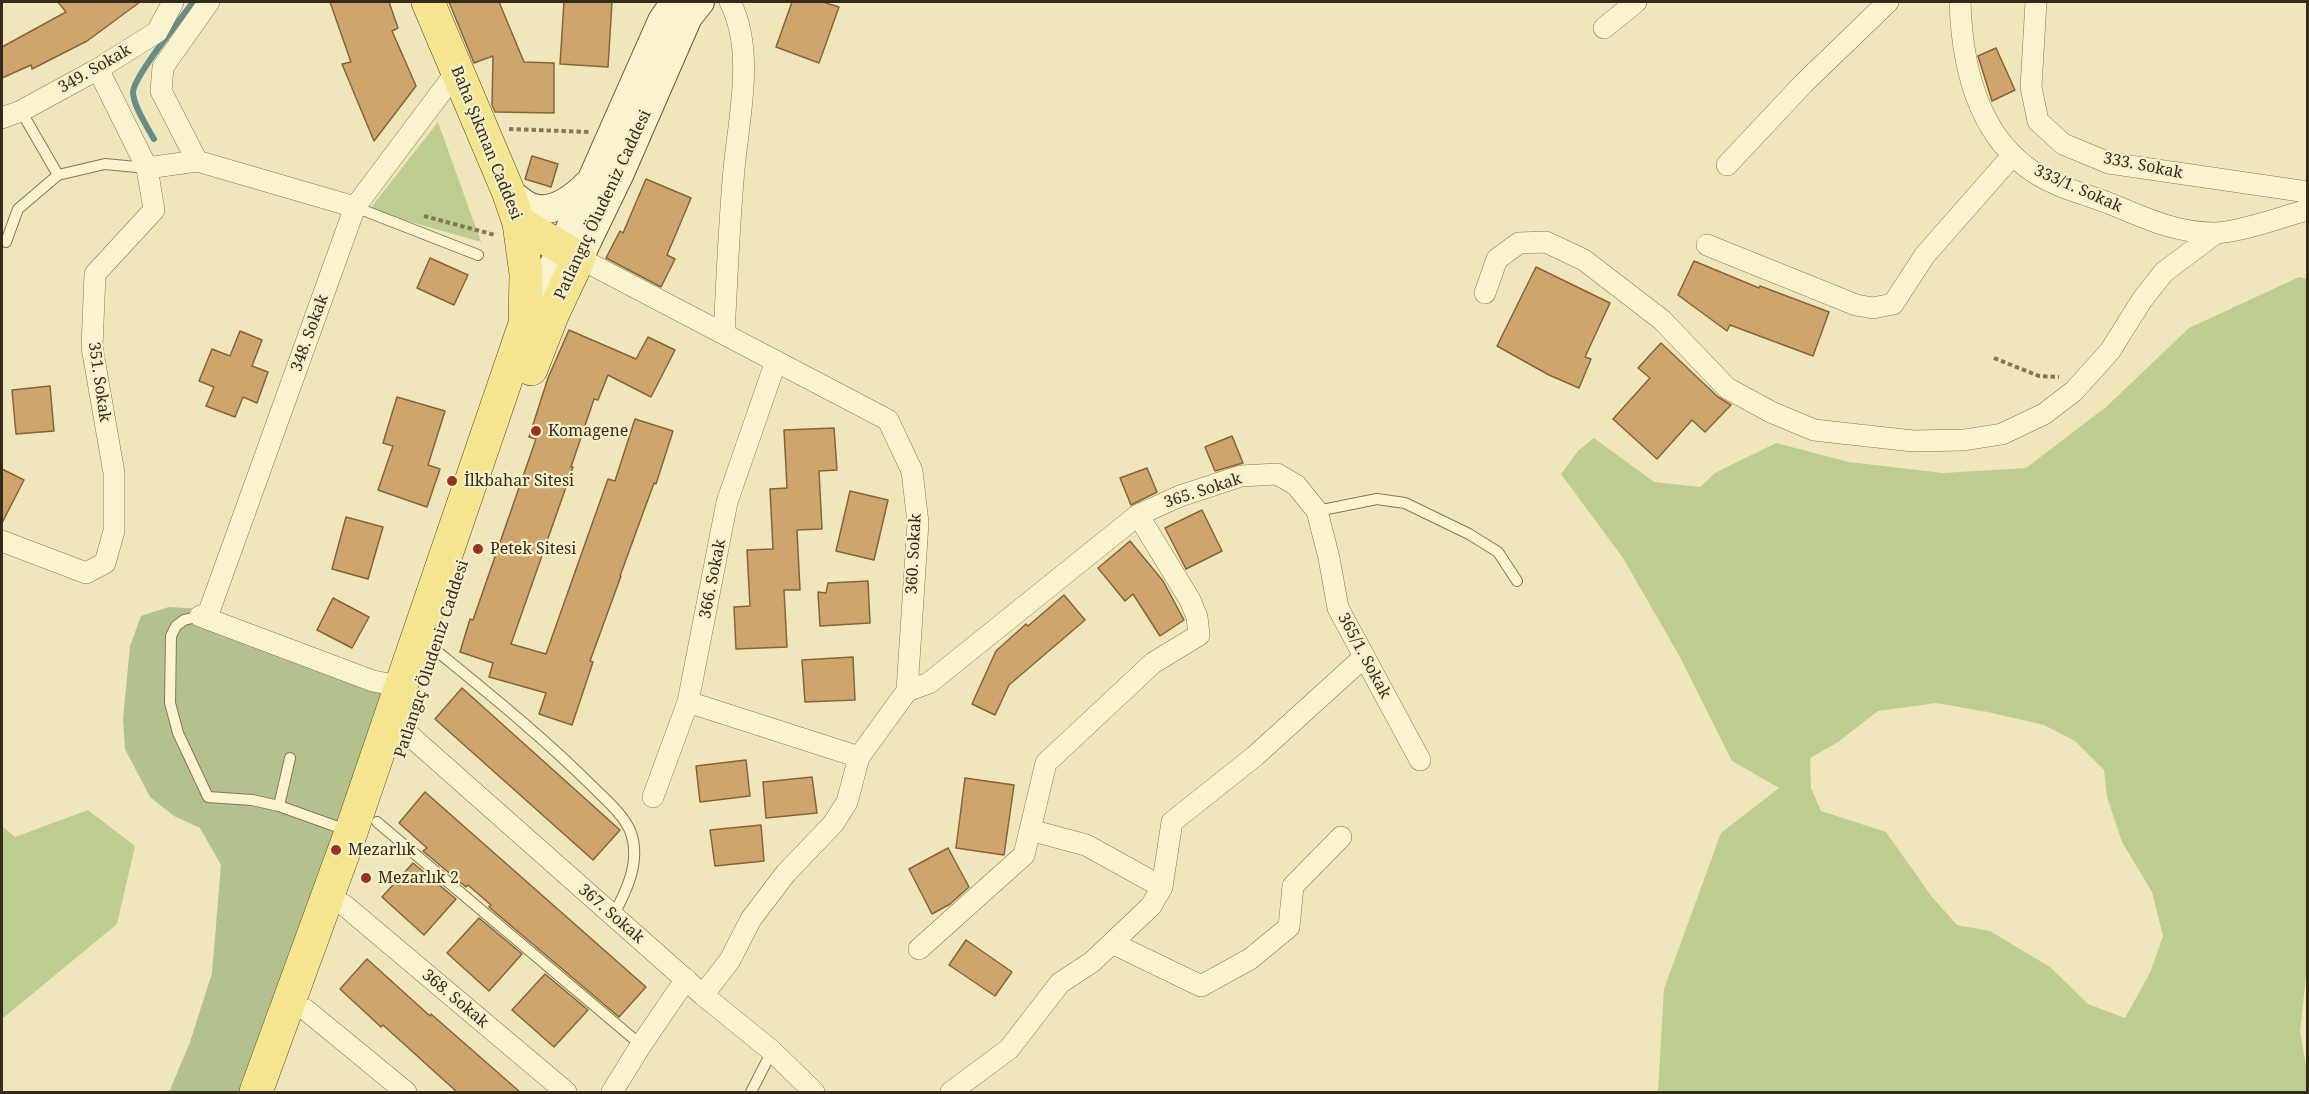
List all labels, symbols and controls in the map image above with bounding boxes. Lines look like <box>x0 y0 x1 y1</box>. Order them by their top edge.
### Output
street label: 349. Sokak <box>55 41 135 97</box>
street label: Baha Şıkman Caddesi <box>446 63 526 223</box>
street label: Patlangıç Öludeniz Caddesi <box>551 107 655 303</box>
street label: 333. Sokak <box>2102 149 2184 183</box>
street label: 333/1. Sokak <box>2031 161 2125 217</box>
street label: 348. Sokak <box>287 292 333 374</box>
street label: 351. Sokak <box>84 341 114 423</box>
place label: Komagene <box>548 421 628 441</box>
marker: Komagene <box>529 424 543 438</box>
street label: 365. Sokak <box>1162 469 1244 513</box>
place label: İlkbahar Sitesi <box>464 471 574 491</box>
marker: İlkbahar Sitesi <box>445 474 459 488</box>
street label: 360. Sokak <box>902 513 926 595</box>
street label: 366. Sokak <box>696 538 730 620</box>
place label: Petek Sitesi <box>490 539 576 559</box>
marker: Petek Sitesi <box>471 542 485 556</box>
street label: Patlangıç Öludeniz Caddesi <box>391 558 473 760</box>
street label: 365/1. Sokak <box>1333 610 1395 702</box>
place label: Mezarlık <box>348 840 416 860</box>
marker: Mezarlık <box>329 843 343 857</box>
place label: Mezarlık 2 <box>378 868 459 888</box>
marker: Mezarlık 2 <box>359 871 373 885</box>
street label: 367. Sokak <box>574 880 648 948</box>
street label: 368. Sokak <box>418 966 492 1032</box>

